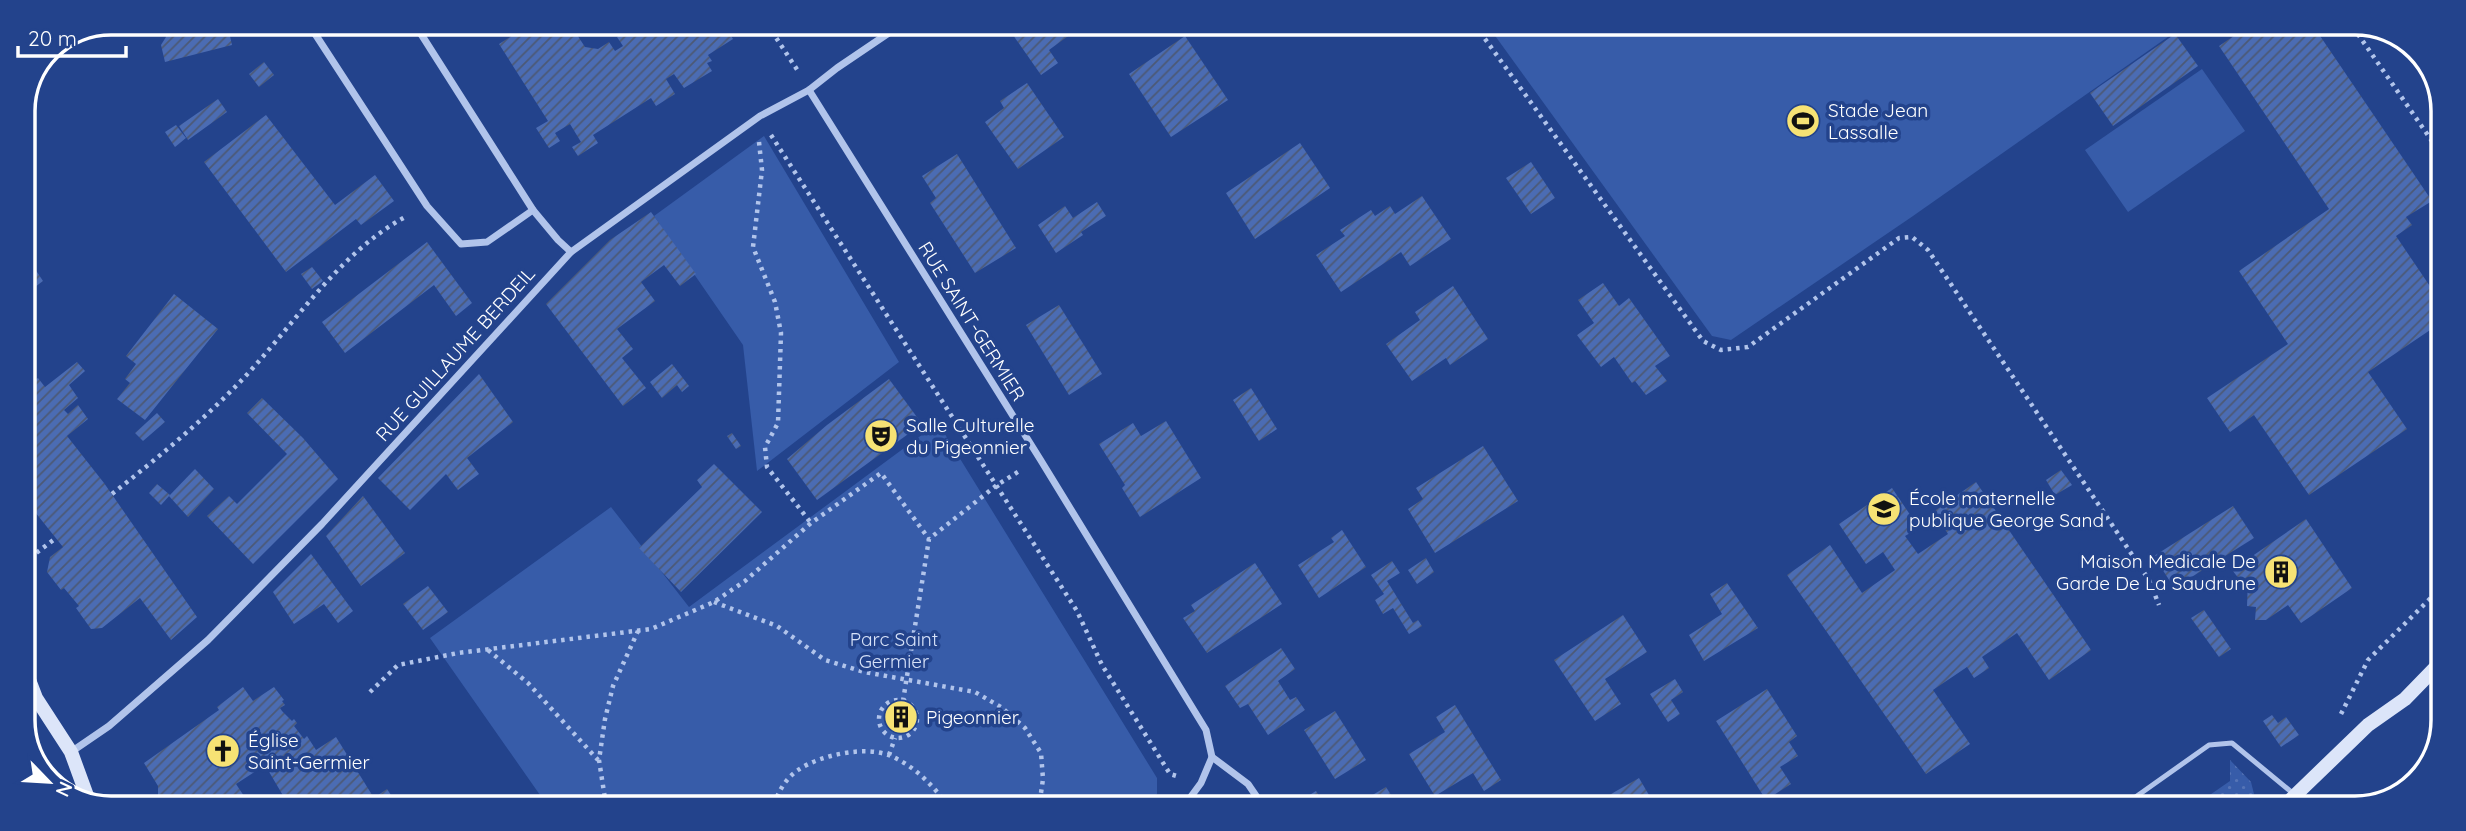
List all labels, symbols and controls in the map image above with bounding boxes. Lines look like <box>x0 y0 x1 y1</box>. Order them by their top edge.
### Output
scale bar <box>18 14 126 58</box>
text: 20 m <box>28 25 77 51</box>
place label: Stade Jean Lassalle <box>1828 98 1928 144</box>
sports icon: Stade Jean Lassalle <box>1784 102 1822 140</box>
street label: RUE SAINT-GERMIER <box>913 237 1031 405</box>
street label: RUE GUILLAUME BERDEIL <box>370 262 540 446</box>
place label: Salle Culturelle du Pigeonnier <box>906 413 1034 459</box>
theatre icon: Salle Culturelle du Pigeonnier <box>862 417 900 455</box>
place label: École maternelle publique George Sand <box>1909 486 2104 532</box>
school or university icon: École maternelle publique George Sand <box>1865 490 1903 528</box>
place label: Maison Medicale De Garde De La Saudrune <box>2056 549 2256 595</box>
building icon: Maison Medicale De Garde De La Saudrune <box>2262 553 2300 591</box>
park label: Parc Saint Germier <box>850 627 938 673</box>
building icon: Pigeonnier <box>882 698 920 736</box>
place label: Pigeonnier <box>926 705 1020 729</box>
place label: Église Saint-Germier <box>248 728 370 774</box>
church icon: Église Saint-Germier <box>204 732 242 770</box>
north arrow <box>14 747 84 817</box>
text: N <box>51 778 78 801</box>

